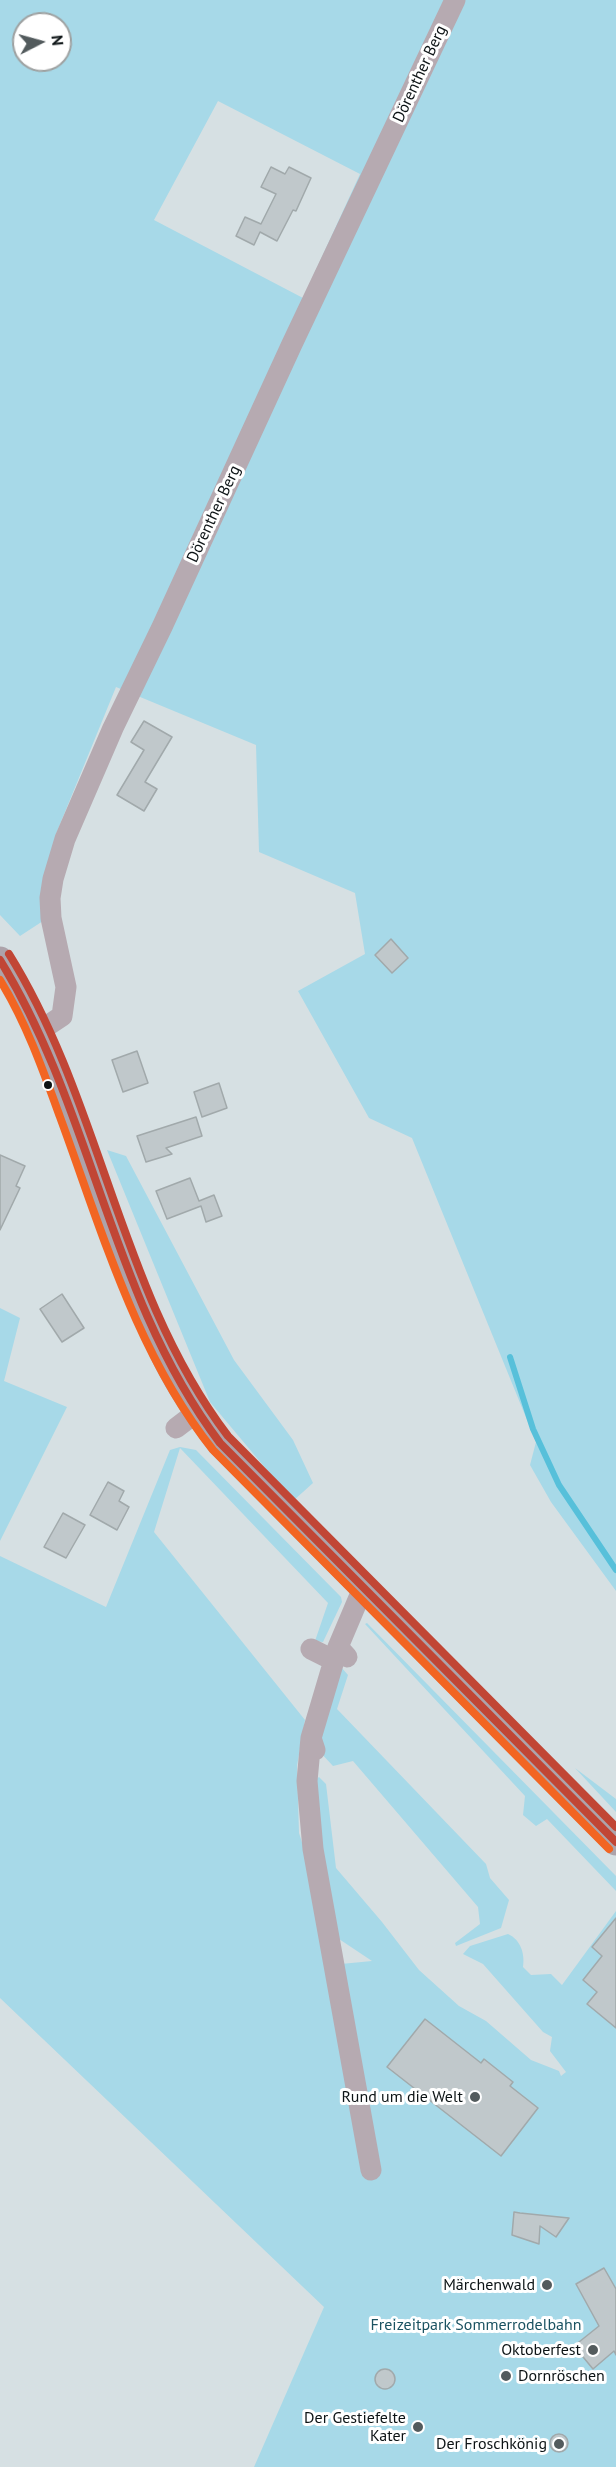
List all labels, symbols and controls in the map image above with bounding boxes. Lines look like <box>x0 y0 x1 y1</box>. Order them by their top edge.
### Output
north arrow <box>12 12 72 72</box>
street label: Dörenther Berg <box>389 22 451 126</box>
text: N <box>47 34 68 47</box>
street label: Dörenther Berg <box>183 462 245 566</box>
unlabelled marker <box>42 1079 54 1091</box>
place label: Rund um die Welt <box>341 2087 463 2107</box>
marker: Rund um die Welt <box>468 2090 482 2104</box>
place label: Märchenwald <box>443 2275 535 2295</box>
marker: Märchenwald <box>540 2278 554 2292</box>
park label: Freizeitpark Sommerrodelbahn <box>371 2315 581 2335</box>
place label: Oktoberfest <box>501 2340 581 2360</box>
marker: Oktoberfest <box>586 2343 600 2357</box>
place label: Dornröschen <box>518 2366 605 2386</box>
marker: Dornröschen <box>499 2369 513 2383</box>
place label: Der Gestiefelte Kater <box>304 2408 406 2446</box>
marker: Der Gestiefelte Kater <box>411 2420 425 2434</box>
place label: Der Froschkönig <box>436 2434 547 2454</box>
marker: Der Froschkönig <box>552 2437 566 2451</box>

